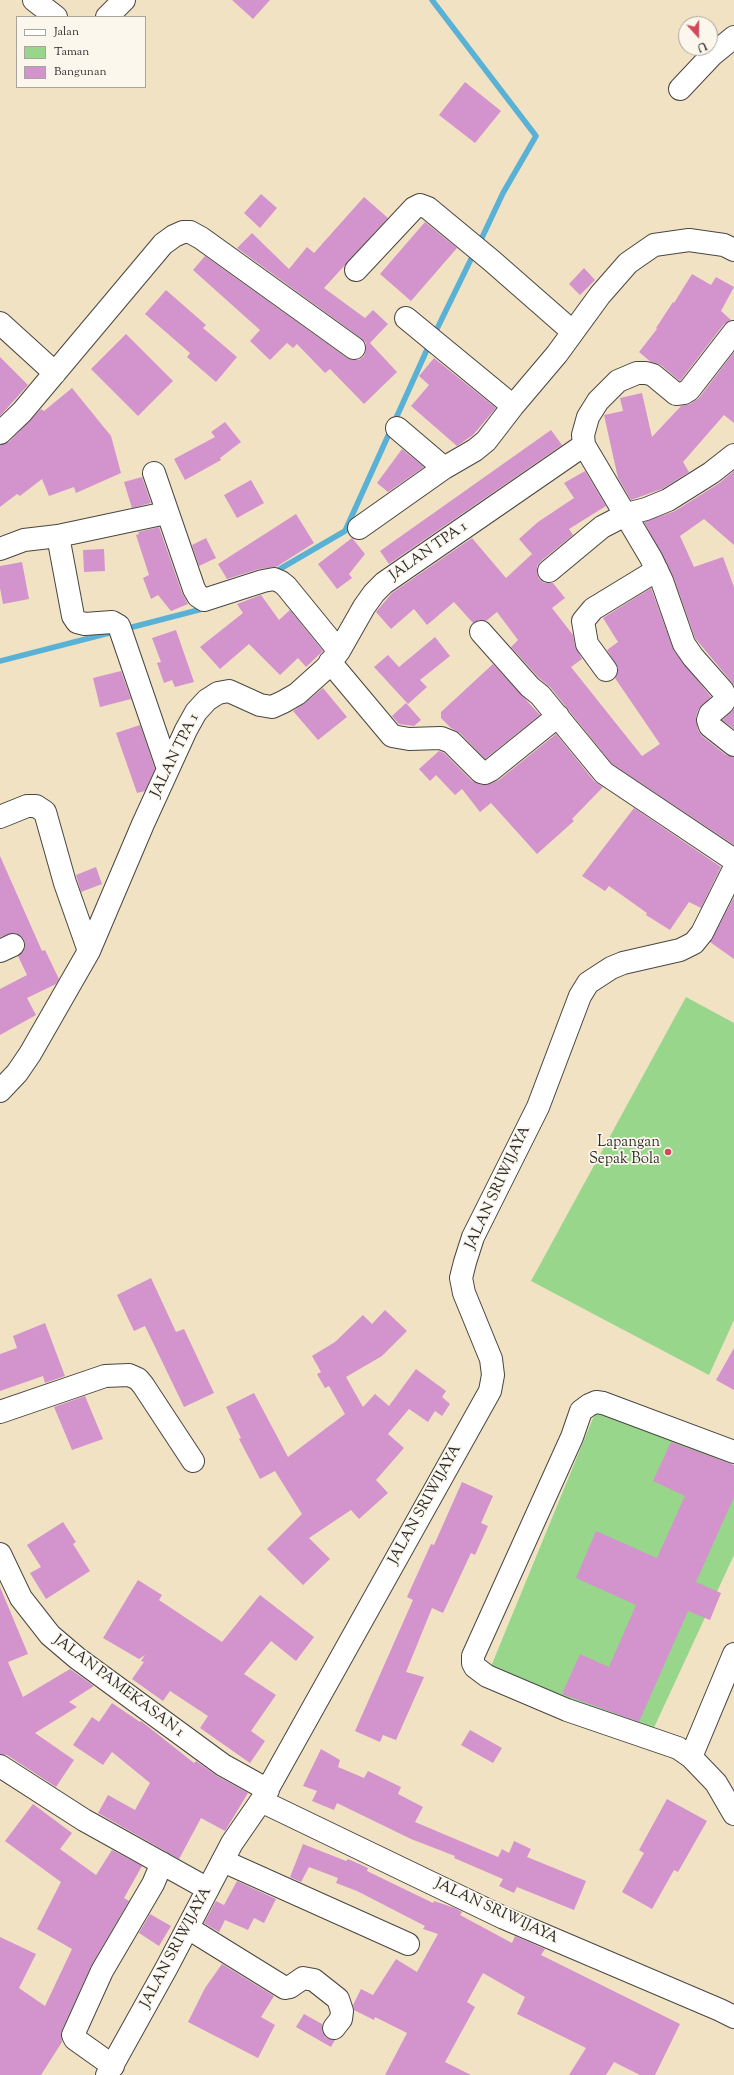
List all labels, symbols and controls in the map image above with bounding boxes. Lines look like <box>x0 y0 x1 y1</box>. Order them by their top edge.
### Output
legend <box>16 16 146 88</box>
north arrow <box>678 16 718 56</box>
text: Jalan <box>54 23 79 41</box>
text: U <box>695 37 709 55</box>
text: Taman <box>54 43 89 61</box>
text: Bangunan <box>54 63 107 81</box>
street label: JALAN TPA 1 <box>387 519 471 585</box>
street label: JALAN TPA 1 <box>148 711 204 801</box>
street label: JALAN SRIWIJAYA <box>462 1123 536 1253</box>
place label: Lapangan Sepak Bola <box>589 1134 660 1169</box>
marker: Lapangan Sepak Bola <box>663 1147 673 1157</box>
street label: JALAN SRIWIJAYA <box>386 1442 466 1568</box>
street label: JALAN PAMEKASAN 1 <box>49 1632 187 1742</box>
street label: JALAN SRIWIJAYA <box>431 1875 561 1949</box>
street label: JALAN SRIWIJAYA <box>138 1885 216 2011</box>

